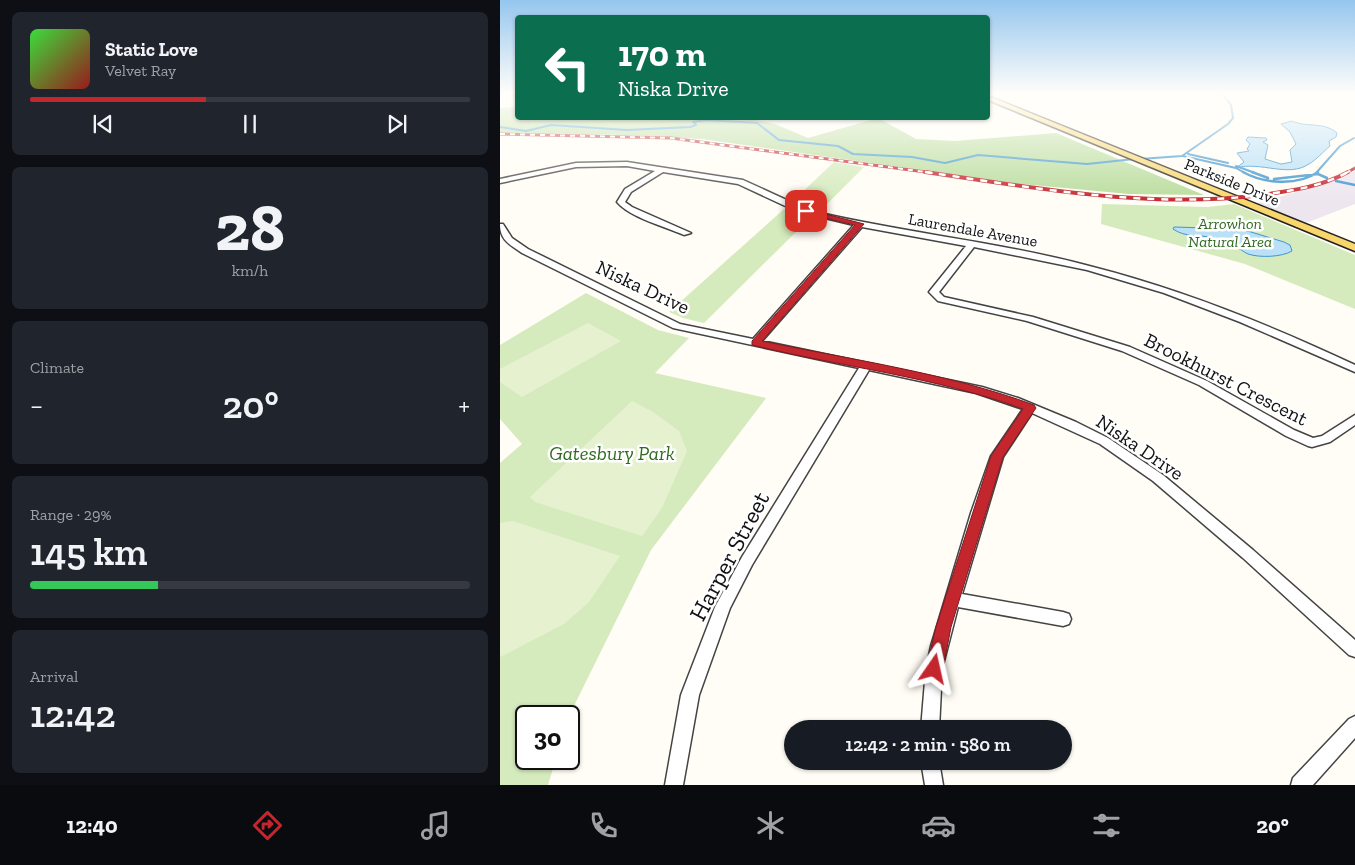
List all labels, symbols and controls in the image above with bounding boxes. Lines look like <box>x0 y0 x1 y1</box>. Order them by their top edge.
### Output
text: 170 m <box>618 33 706 75</box>
icon: left <box>535 35 600 100</box>
text: Static Love <box>105 38 198 61</box>
text: Velvet Ray <box>105 61 176 80</box>
text: Niska Drive <box>618 75 729 102</box>
icon: previous <box>89 110 117 138</box>
icon: pause <box>236 110 264 138</box>
icon: next <box>383 110 411 138</box>
street label: Parkside Drive <box>1182 154 1282 210</box>
text: 28 <box>215 189 285 267</box>
pin <box>785 190 827 232</box>
icon: arrive <box>792 197 820 225</box>
street label: Laurendale Avenue <box>907 209 1039 251</box>
park label: Arrowhon Natural Area <box>1188 214 1272 251</box>
street label: Niska Drive <box>592 255 694 319</box>
text: km/h <box>232 261 268 280</box>
street label: Brookhurst Crescent <box>1140 327 1312 431</box>
text: Climate <box>30 358 84 377</box>
text: 20° <box>223 382 279 428</box>
text: − <box>30 389 43 422</box>
text: + <box>458 389 470 422</box>
street label: Niska Drive <box>1092 409 1188 485</box>
park label: Gatesbury Park <box>549 441 675 465</box>
street label: Harper Street <box>683 486 775 626</box>
text: Range · 29% <box>30 505 112 524</box>
text: 145 km <box>30 529 147 575</box>
position arrow <box>907 642 959 694</box>
text: Arrival <box>30 667 78 686</box>
text: 12:42 <box>30 691 116 737</box>
speed limit sign: 30 <box>515 705 580 770</box>
text: 12:42 · 2 min · 580 m <box>845 733 1011 756</box>
icon: directions <box>250 808 285 843</box>
icon: music <box>418 808 453 843</box>
icon: phone <box>586 808 621 843</box>
icon: climate <box>753 808 788 843</box>
icon: car <box>921 808 956 843</box>
icon: filters <box>1089 808 1124 843</box>
text: 12:40 <box>66 812 118 839</box>
text: 20° <box>1256 812 1289 839</box>

